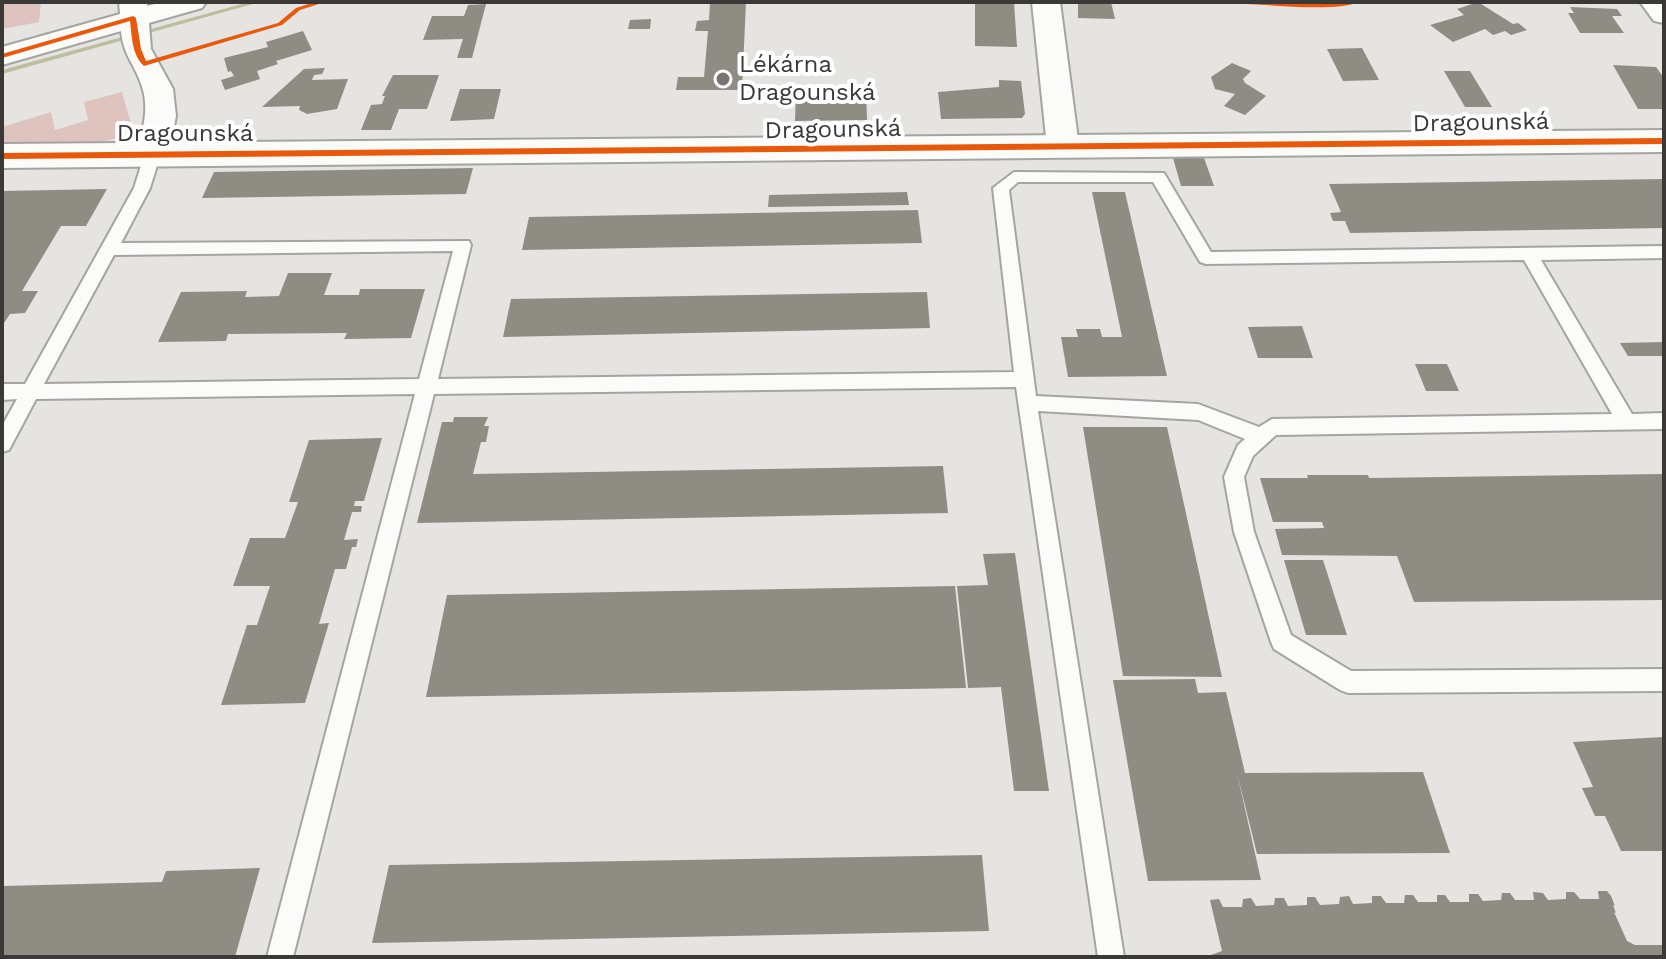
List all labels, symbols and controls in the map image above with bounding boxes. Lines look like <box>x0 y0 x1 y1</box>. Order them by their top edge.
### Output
place label: Lékárna Dragounská <box>739 51 876 107</box>
marker: Lékárna Dragounská <box>714 70 732 88</box>
street label: Dragounská <box>1412 107 1550 139</box>
street label: Dragounská <box>764 114 902 146</box>
street label: Dragounská <box>117 120 253 148</box>

